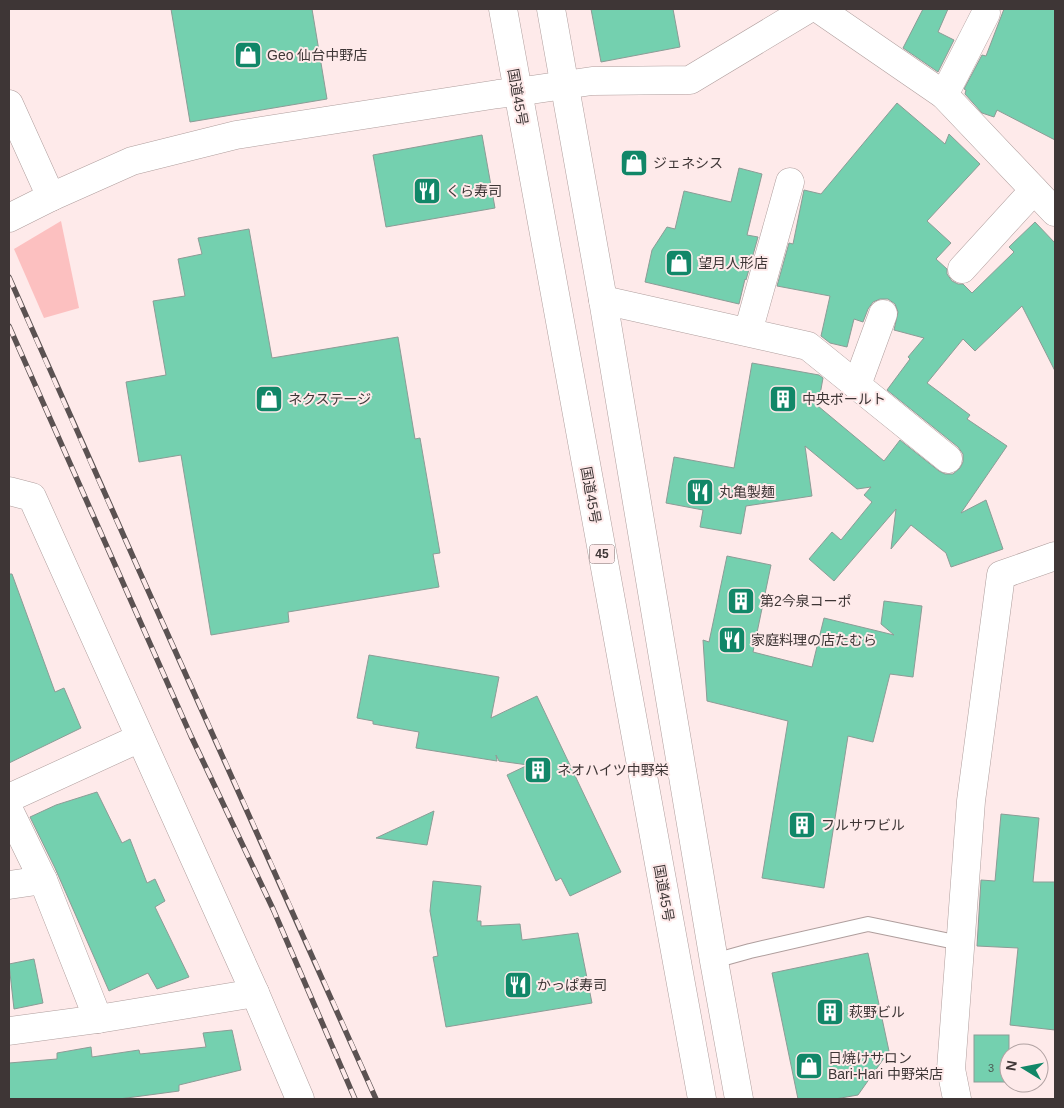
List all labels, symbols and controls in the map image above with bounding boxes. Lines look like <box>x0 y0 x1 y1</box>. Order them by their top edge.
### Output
shop icon: Geo 仙台中野店 <box>233 40 263 70</box>
place label: Geo 仙台中野店 <box>267 47 367 63</box>
street label: 国道45号 <box>505 67 531 127</box>
shop icon: ジェネシス <box>619 148 649 178</box>
place label: ジェネシス <box>653 155 723 171</box>
restaurant icon: くら寿司 <box>412 176 442 206</box>
place label: くら寿司 <box>446 183 502 199</box>
shop icon: 望月人形店 <box>664 248 694 278</box>
place label: 望月人形店 <box>698 255 768 271</box>
shop icon: ネクステージ <box>254 384 284 414</box>
building icon: 中央ボールト <box>768 384 798 414</box>
place label: ネクステージ <box>288 391 371 407</box>
place label: 中央ボールト <box>802 391 886 407</box>
street label: 国道45号 <box>578 465 604 525</box>
restaurant icon: 丸亀製麺 <box>685 477 715 507</box>
place label: 丸亀製麺 <box>719 484 775 500</box>
road number: 45 <box>590 544 614 564</box>
building icon: 第2今泉コーポ <box>726 586 756 616</box>
place label: 第2今泉コーポ <box>760 593 852 609</box>
restaurant icon: 家庭料理の店たむら <box>717 625 747 655</box>
place label: 家庭料理の店たむら <box>751 632 877 648</box>
building icon: ネオハイツ中野栄 <box>523 755 553 785</box>
place label: ネオハイツ中野栄 <box>557 762 669 778</box>
building icon: フルサワビル <box>787 810 817 840</box>
place label: フルサワビル <box>821 817 905 833</box>
street label: 国道45号 <box>651 863 677 923</box>
restaurant icon: かっぱ寿司 <box>503 970 533 1000</box>
place label: かっぱ寿司 <box>537 977 607 993</box>
building icon: 萩野ビル <box>815 997 845 1027</box>
place label: 萩野ビル <box>849 1004 905 1020</box>
north arrow <box>999 1043 1049 1093</box>
place label: 日焼けサロン Bari-Hari 中野栄店 <box>828 1050 943 1082</box>
shop icon: 日焼けサロン Bari-Hari 中野栄店 <box>794 1051 824 1081</box>
text: N <box>1002 1059 1020 1072</box>
house number: 3 <box>988 1062 994 1074</box>

